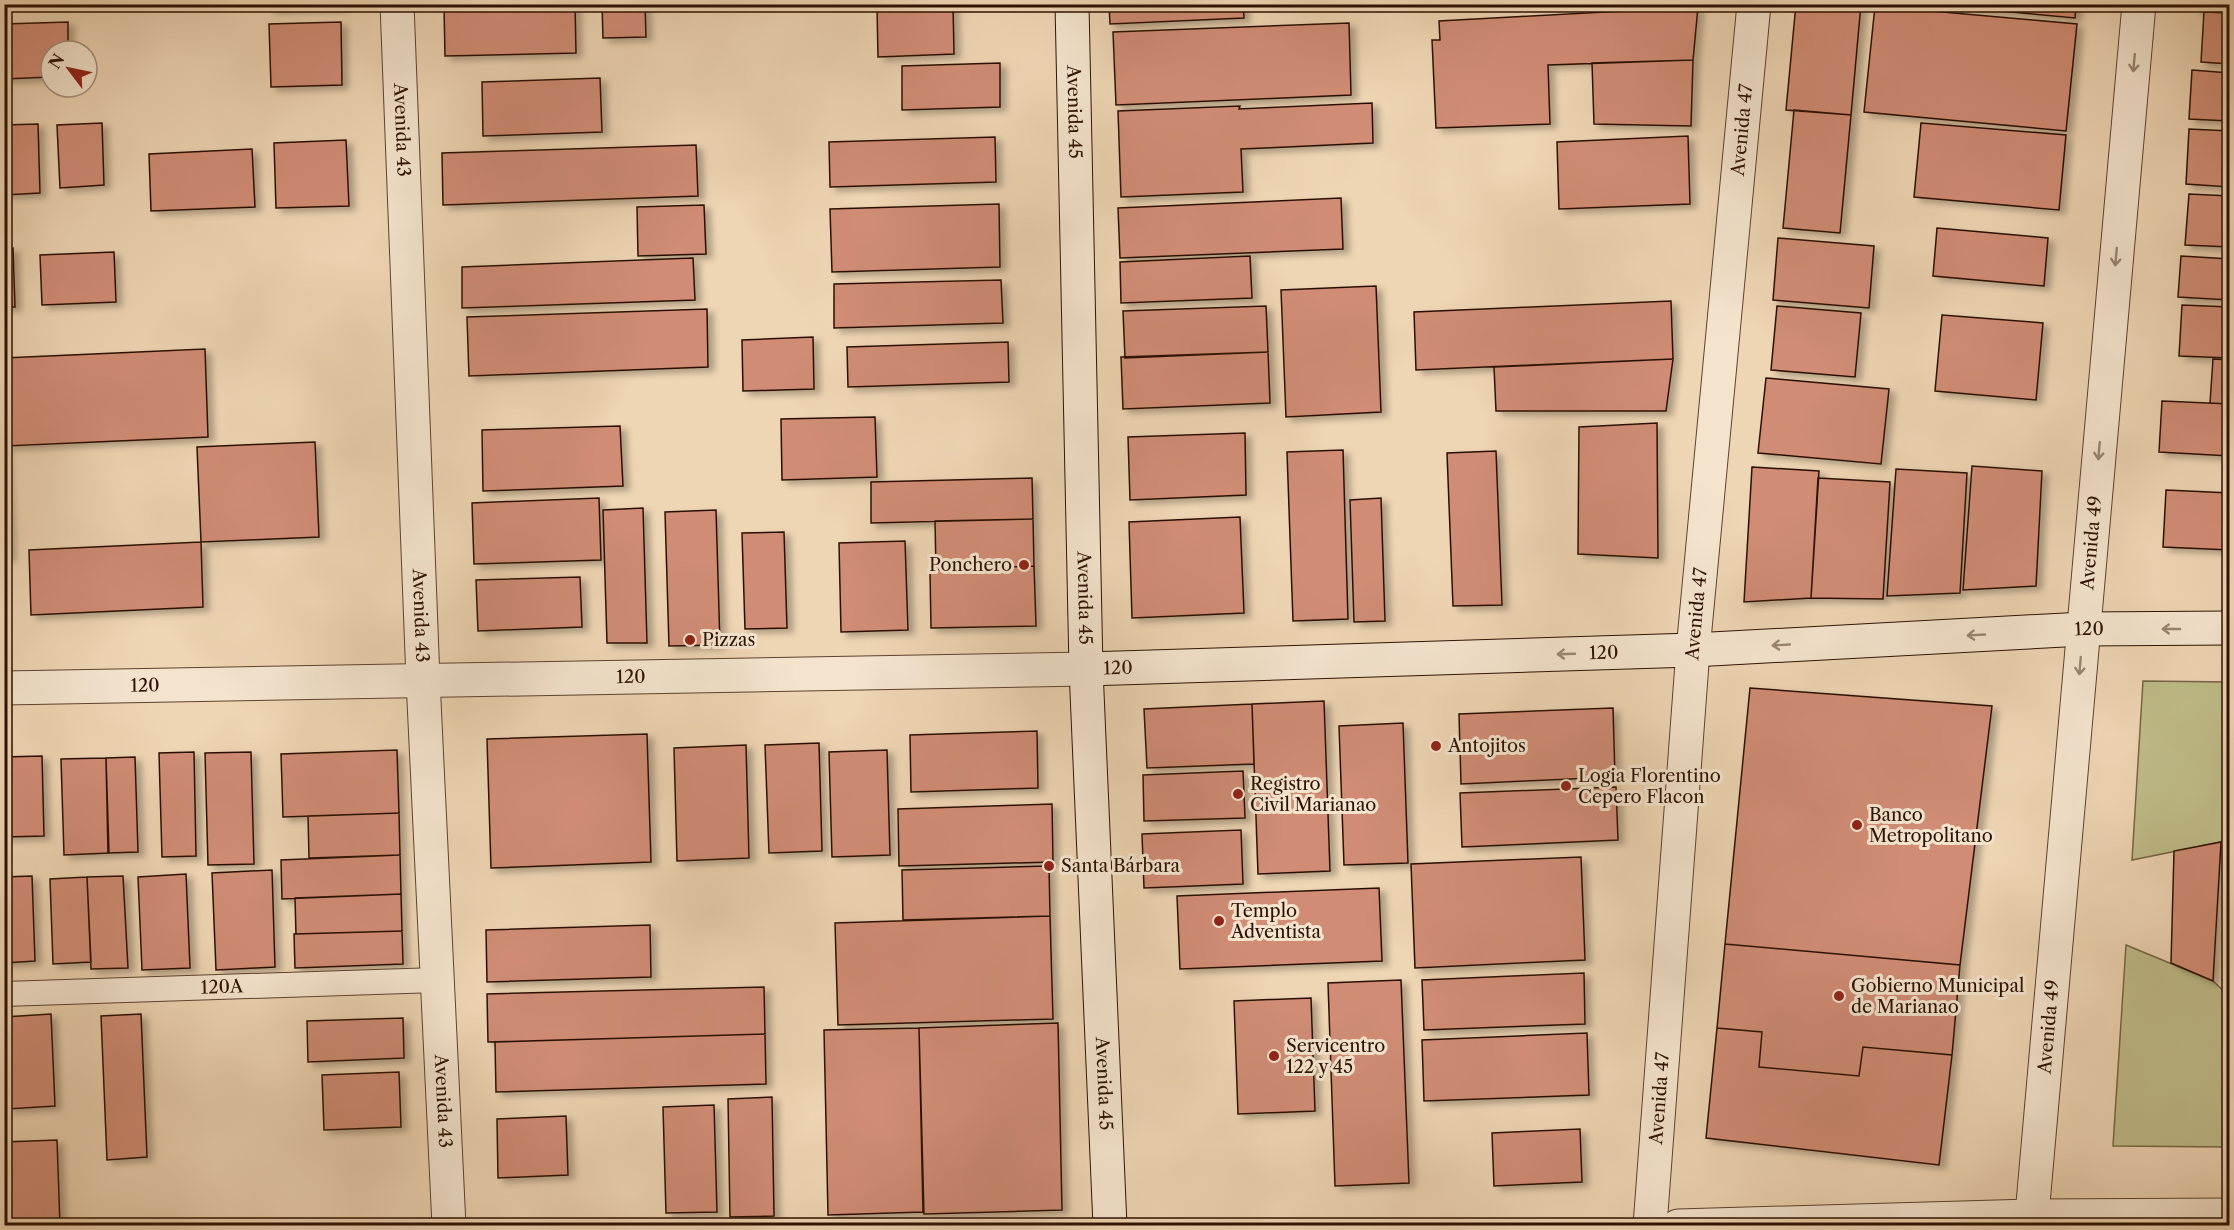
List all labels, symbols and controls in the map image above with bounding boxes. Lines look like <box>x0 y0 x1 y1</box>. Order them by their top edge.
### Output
north arrow <box>39 39 99 99</box>
text: N <box>44 50 68 72</box>
one-way arrow <box>2128 52 2139 72</box>
street label: Avenida 45 <box>1062 64 1086 159</box>
street label: Avenida 43 <box>389 82 415 177</box>
street label: Avenida 47 <box>1727 83 1757 178</box>
one-way arrow <box>2111 247 2122 266</box>
one-way arrow <box>2093 441 2104 461</box>
street label: Avenida 49 <box>2076 495 2107 592</box>
street label: Avenida 45 <box>1072 550 1096 645</box>
place label: Ponchero <box>929 554 1012 576</box>
marker: Ponchero <box>1017 558 1031 572</box>
street label: Avenida 47 <box>1681 566 1712 662</box>
street label: Avenida 43 <box>408 567 433 663</box>
street label: 120 <box>2074 618 2104 640</box>
one-way arrow <box>2162 623 2182 635</box>
place label: Pizzas <box>702 629 755 651</box>
one-way arrow <box>1967 630 1987 641</box>
marker: Pizzas <box>683 633 697 647</box>
one-way arrow <box>1772 640 1792 651</box>
street label: 120 <box>1589 641 1619 664</box>
one-way arrow <box>1556 648 1576 659</box>
one-way arrow <box>2074 656 2085 676</box>
street label: 120 <box>1103 657 1133 679</box>
street label: 120 <box>616 666 646 688</box>
street label: 120 <box>130 674 160 697</box>
place label: Antojitos <box>1447 735 1526 757</box>
marker: Antojitos <box>1429 739 1443 753</box>
place label: Logia Florentino Cepero Flacon <box>1578 765 1721 808</box>
place label: Registro Civil Marianao <box>1250 773 1376 816</box>
marker: Logia Florentino Cepero Flacon <box>1559 779 1573 793</box>
marker: Registro Civil Marianao <box>1231 787 1245 801</box>
place label: Banco Metropolitano <box>1869 804 1993 847</box>
marker: Banco Metropolitano <box>1850 818 1864 832</box>
place label: Santa Bárbara <box>1061 855 1180 877</box>
marker: Santa Bárbara <box>1042 859 1056 873</box>
place label: Templo Adventista <box>1230 900 1321 943</box>
marker: Templo Adventista <box>1212 914 1226 928</box>
street label: 120A <box>200 975 244 999</box>
place label: Gobierno Municipal de Marianao <box>1851 975 2024 1018</box>
street label: Avenida 49 <box>2033 979 2064 1076</box>
marker: Gobierno Municipal de Marianao <box>1832 989 1846 1003</box>
street label: Avenida 45 <box>1091 1035 1117 1131</box>
place label: Servicentro 122 y 45 <box>1286 1035 1385 1078</box>
marker: Servicentro 122 y 45 <box>1267 1049 1281 1063</box>
street label: Avenida 47 <box>1645 1051 1674 1146</box>
street label: Avenida 43 <box>430 1053 456 1148</box>

